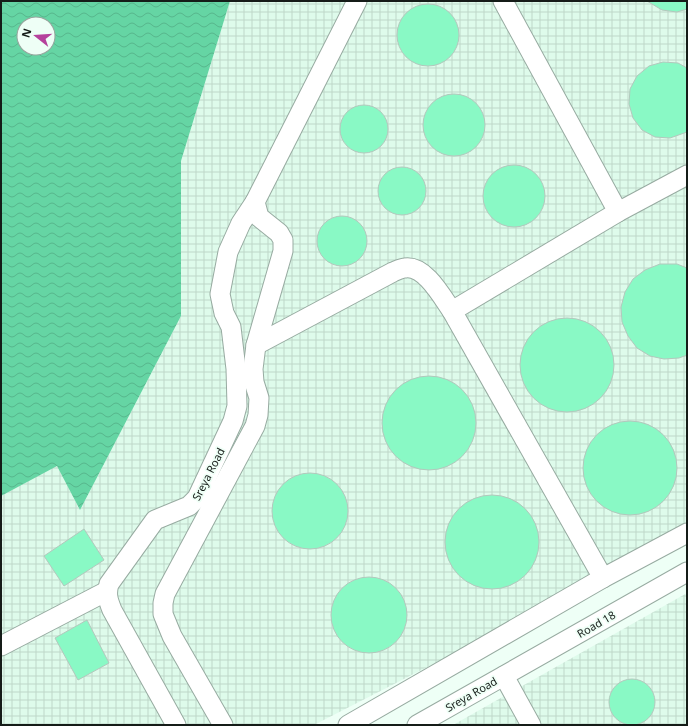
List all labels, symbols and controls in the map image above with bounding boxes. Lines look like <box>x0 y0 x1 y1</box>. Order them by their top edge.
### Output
north arrow <box>16 16 56 56</box>
text: N <box>17 26 34 39</box>
street label: Sreya Road <box>188 445 228 503</box>
street label: Road 18 <box>574 607 618 641</box>
street label: Sreya Road <box>442 673 500 715</box>

